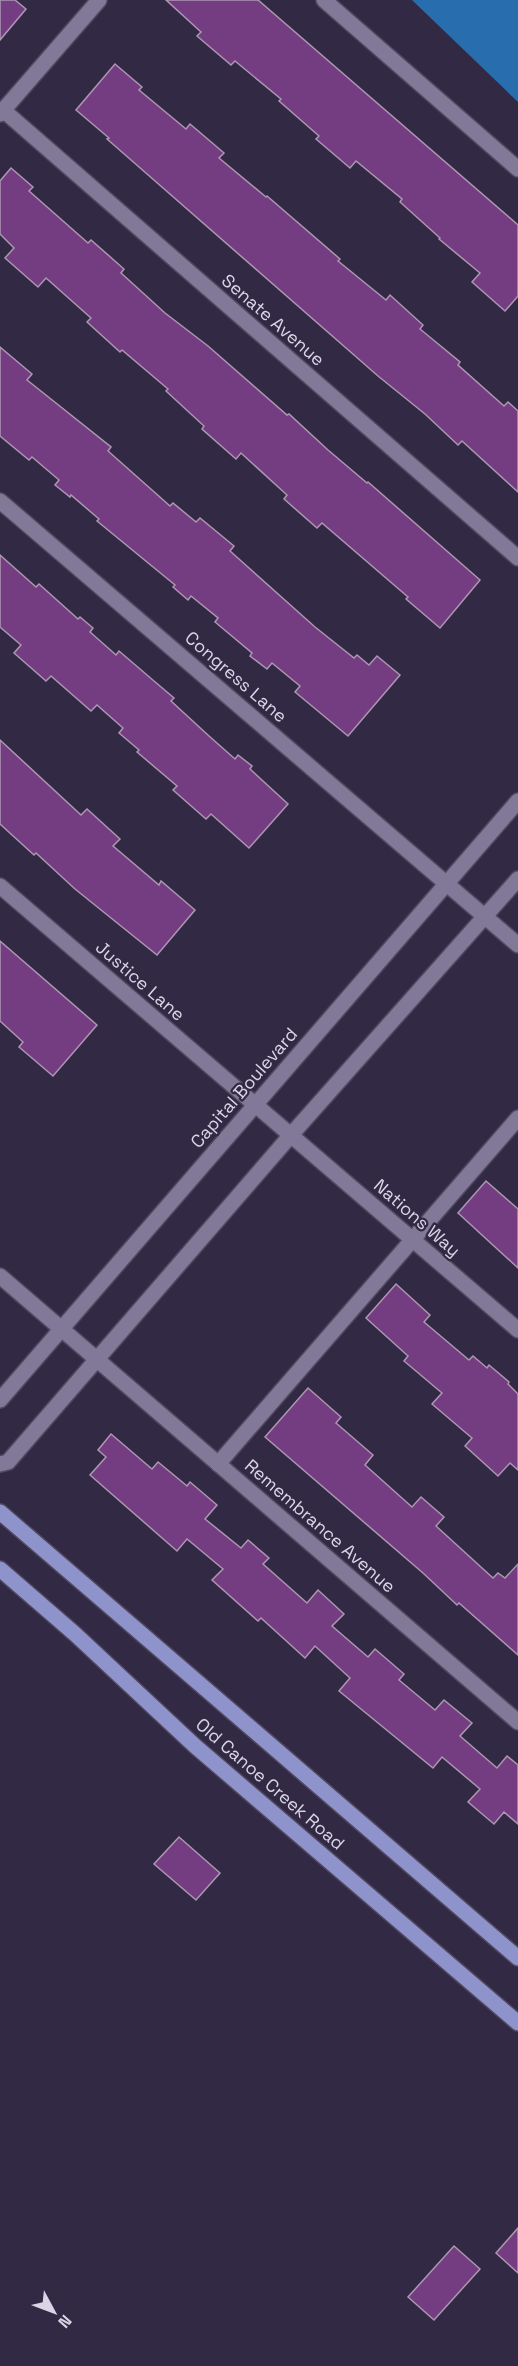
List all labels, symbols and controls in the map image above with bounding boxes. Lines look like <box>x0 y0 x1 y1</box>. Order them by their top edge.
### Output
street label: Senate Avenue <box>217 269 330 371</box>
street label: Congress Lane <box>181 626 292 727</box>
street label: Justice Lane <box>91 935 190 1026</box>
street label: Capital Boulevard <box>185 1023 302 1153</box>
street label: Nations Way <box>369 1174 465 1261</box>
street label: Remembrance Avenue <box>240 1454 401 1597</box>
street label: Old Canoe Creek Road <box>191 1713 350 1855</box>
north arrow <box>24 2282 84 2342</box>
text: N <box>53 2311 76 2332</box>

